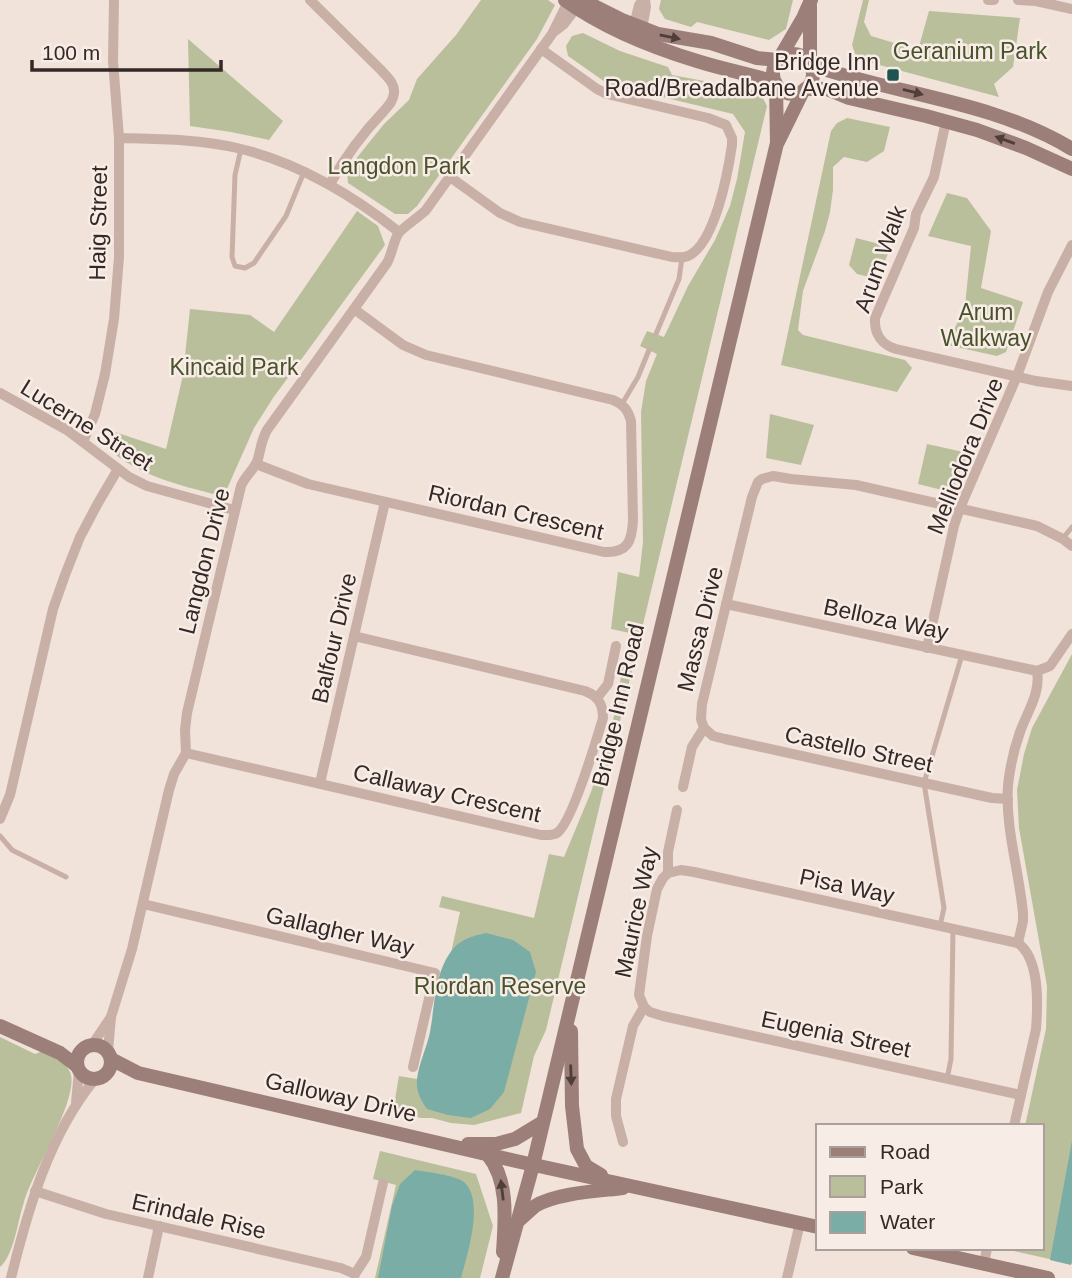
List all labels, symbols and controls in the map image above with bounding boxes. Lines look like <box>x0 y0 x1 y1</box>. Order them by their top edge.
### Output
scale bar <box>32 28 220 72</box>
one-way arrow <box>659 31 681 42</box>
park label: Geranium Park <box>893 38 1048 64</box>
text: 100 m <box>42 41 100 64</box>
place label: Bridge Inn Road/Breadalbane Avenue <box>604 49 879 101</box>
marker: Bridge Inn Road/Breadalbane Avenue <box>885 67 901 83</box>
one-way arrow <box>902 87 924 98</box>
one-way arrow <box>994 134 1015 145</box>
park label: Langdon Park <box>327 153 471 179</box>
street label: Haig Street <box>84 165 112 281</box>
street label: Arum Walk <box>849 202 911 316</box>
park label: Arum Walkway <box>940 299 1032 351</box>
park label: Kincaid Park <box>169 354 299 380</box>
street label: Lucerne Street <box>16 374 158 476</box>
street label: Melliodora Drive <box>922 374 1008 538</box>
street label: Riordan Crescent <box>426 479 607 545</box>
street label: Langdon Drive <box>173 485 235 637</box>
street label: Massa Drive <box>672 564 728 694</box>
street label: Balfour Drive <box>306 570 362 706</box>
street label: Belloza Way <box>821 593 951 645</box>
street label: Bridge Inn Road <box>587 621 649 789</box>
street label: Castello Street <box>783 721 936 778</box>
street label: Callaway Crescent <box>351 759 544 827</box>
street label: Maurice Way <box>609 844 663 980</box>
street label: Pisa Way <box>797 863 897 909</box>
street label: Gallagher Way <box>263 901 417 961</box>
park label: Riordan Reserve <box>414 973 586 999</box>
street label: Eugenia Street <box>759 1005 914 1063</box>
one-way arrow <box>565 1064 577 1086</box>
street label: Galloway Drive <box>263 1067 419 1127</box>
legend <box>816 1124 1044 1250</box>
text: Road <box>880 1140 930 1163</box>
text: Park <box>880 1175 924 1198</box>
one-way arrow <box>496 1179 507 1201</box>
street label: Erindale Rise <box>129 1188 269 1244</box>
text: Water <box>880 1210 935 1233</box>

